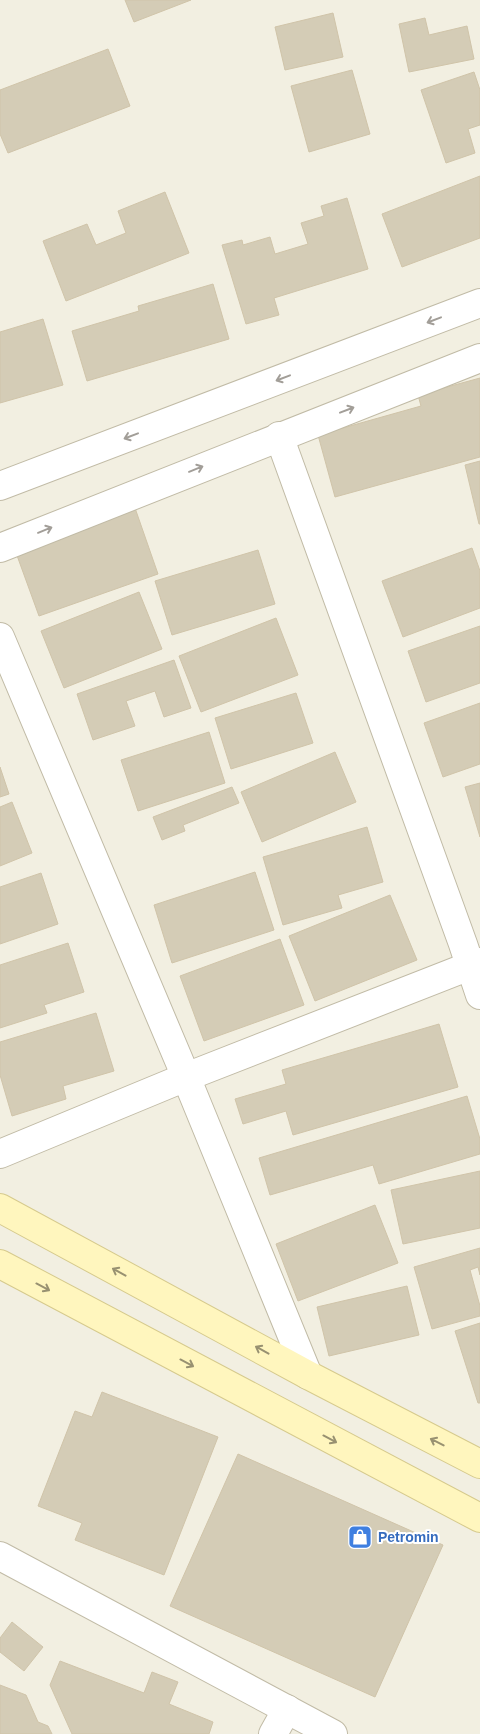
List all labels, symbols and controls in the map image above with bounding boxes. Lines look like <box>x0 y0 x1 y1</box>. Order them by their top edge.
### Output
one-way arrow <box>427 317 442 326</box>
one-way arrow <box>275 374 291 383</box>
one-way arrow <box>339 404 354 414</box>
one-way arrow <box>124 432 139 441</box>
one-way arrow <box>188 464 203 473</box>
one-way arrow <box>37 524 52 534</box>
one-way arrow <box>112 1267 127 1277</box>
one-way arrow <box>35 1282 50 1292</box>
one-way arrow <box>254 1345 269 1355</box>
one-way arrow <box>179 1358 193 1368</box>
one-way arrow <box>323 1434 338 1444</box>
one-way arrow <box>429 1437 444 1447</box>
shop icon: Petromin <box>347 1524 373 1550</box>
place label: Petromin <box>378 1529 439 1545</box>

